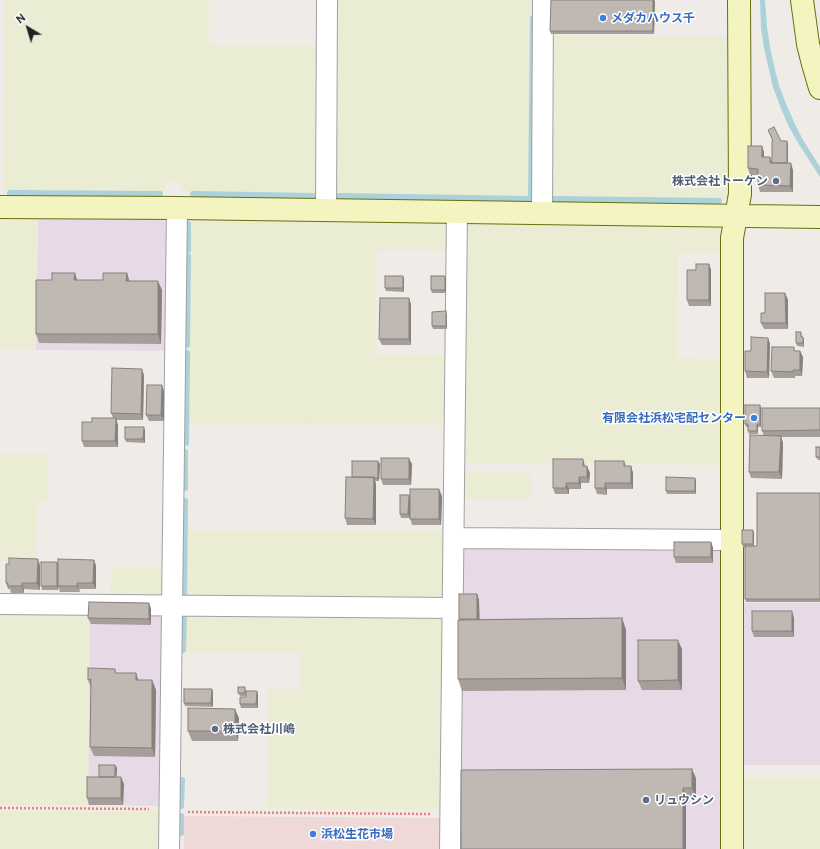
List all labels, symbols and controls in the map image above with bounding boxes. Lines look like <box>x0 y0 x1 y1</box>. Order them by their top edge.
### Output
north arrow <box>8 8 48 48</box>
text: N <box>14 11 28 26</box>
place label: メダカハウス千 <box>611 11 695 25</box>
marker: メダカハウス千 <box>598 13 608 23</box>
place label: 株式会社トーケン <box>672 174 768 188</box>
marker: 株式会社トーケン <box>771 176 781 186</box>
place label: 有限会社浜松宅配センター <box>602 411 746 425</box>
marker: 有限会社浜松宅配センター <box>749 413 759 423</box>
place label: 株式会社川嶋 <box>223 722 295 736</box>
marker: 株式会社川嶋 <box>210 724 220 734</box>
place label: リュウシン <box>654 793 714 807</box>
marker: リュウシン <box>641 795 651 805</box>
place label: 浜松生花市場 <box>321 827 393 841</box>
marker: 浜松生花市場 <box>308 829 318 839</box>

